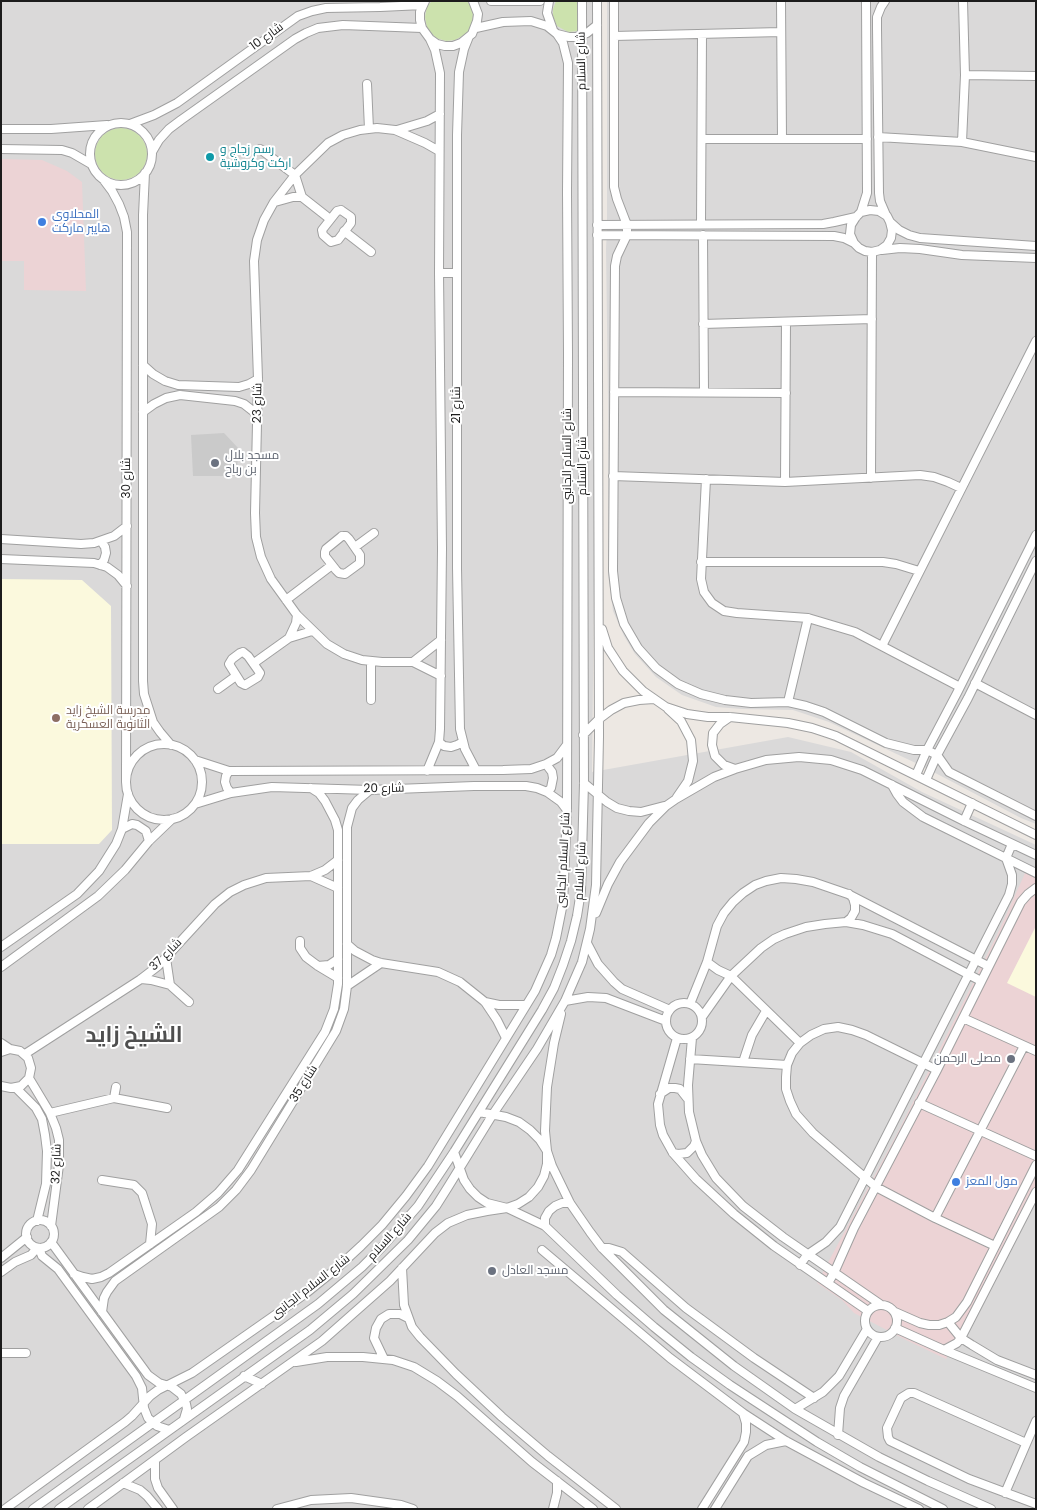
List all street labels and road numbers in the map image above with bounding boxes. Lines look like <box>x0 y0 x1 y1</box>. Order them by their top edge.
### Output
street label: شارع 10 <box>247 20 287 54</box>
street label: شارع السلام <box>574 31 590 91</box>
street label: شارع 23 <box>250 383 266 423</box>
street label: شارع 21 <box>450 386 464 424</box>
street label: شارع السلام الجانبى <box>561 408 575 504</box>
street label: شارع السلام <box>576 437 590 495</box>
street label: شارع 30 <box>120 457 134 499</box>
street label: شارع 20 <box>363 781 405 797</box>
street label: شارع السلام الجانبى <box>554 812 574 908</box>
street label: شارع السلام <box>572 841 590 901</box>
street label: شارع 37 <box>147 936 185 974</box>
street label: شارع 35 <box>287 1063 321 1105</box>
street label: شارع 32 <box>49 1144 65 1184</box>
street label: شارع السلام <box>365 1210 415 1264</box>
street label: شارع السلام الجانبى <box>269 1252 353 1322</box>

